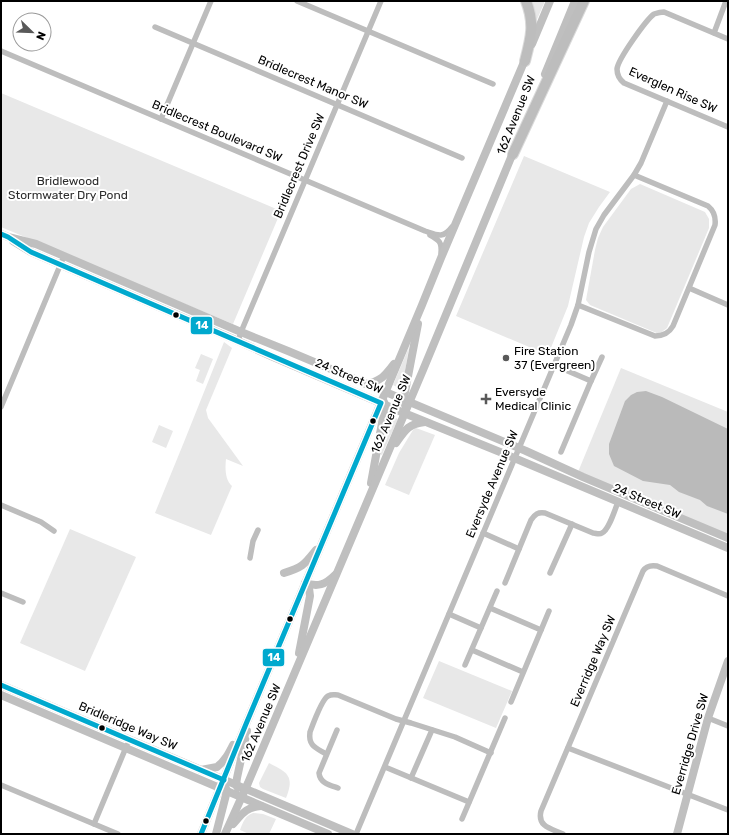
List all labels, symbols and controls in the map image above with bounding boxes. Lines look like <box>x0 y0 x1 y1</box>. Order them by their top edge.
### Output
north arrow <box>12 12 52 52</box>
text: N <box>33 30 48 42</box>
street label: Bridlecrest Manor SW <box>256 52 371 112</box>
street label: Everglen Rise SW <box>627 64 720 116</box>
street label: 162 Avenue SW <box>494 73 538 157</box>
street label: Bridlecrest Boulevard SW <box>150 97 284 165</box>
street label: Bridlecrest Drive SW <box>271 111 328 221</box>
park label: Bridlewood Stormwater Dry Pond <box>8 174 128 202</box>
unlabelled marker <box>171 310 181 320</box>
line badge: 14 <box>190 316 213 335</box>
text: 14 <box>196 319 209 332</box>
place label: Fire Station 37 (Evergreen) <box>514 344 595 372</box>
marker: Fire Station 37 (Evergreen) <box>501 353 511 363</box>
street label: 24 Street SW <box>313 356 385 397</box>
street label: 162 Avenue SW <box>368 372 414 455</box>
place label: Eversyde Medical Clinic <box>495 385 571 413</box>
marker: Eversyde Medical Clinic <box>480 393 492 405</box>
unlabelled marker <box>368 416 378 426</box>
street label: Eversyde Avenue SW <box>463 428 521 540</box>
street label: 24 Street SW <box>611 481 683 522</box>
street label: Everridge Way SW <box>567 613 619 709</box>
unlabelled marker <box>285 614 295 624</box>
line badge: 14 <box>262 648 285 667</box>
text: 14 <box>268 651 281 664</box>
street label: 162 Avenue SW <box>238 681 284 764</box>
street label: Everridge Drive SW <box>669 691 711 796</box>
street label: Bridleridge Way SW <box>77 699 180 753</box>
unlabelled marker <box>97 723 107 733</box>
unlabelled marker <box>201 816 211 826</box>

